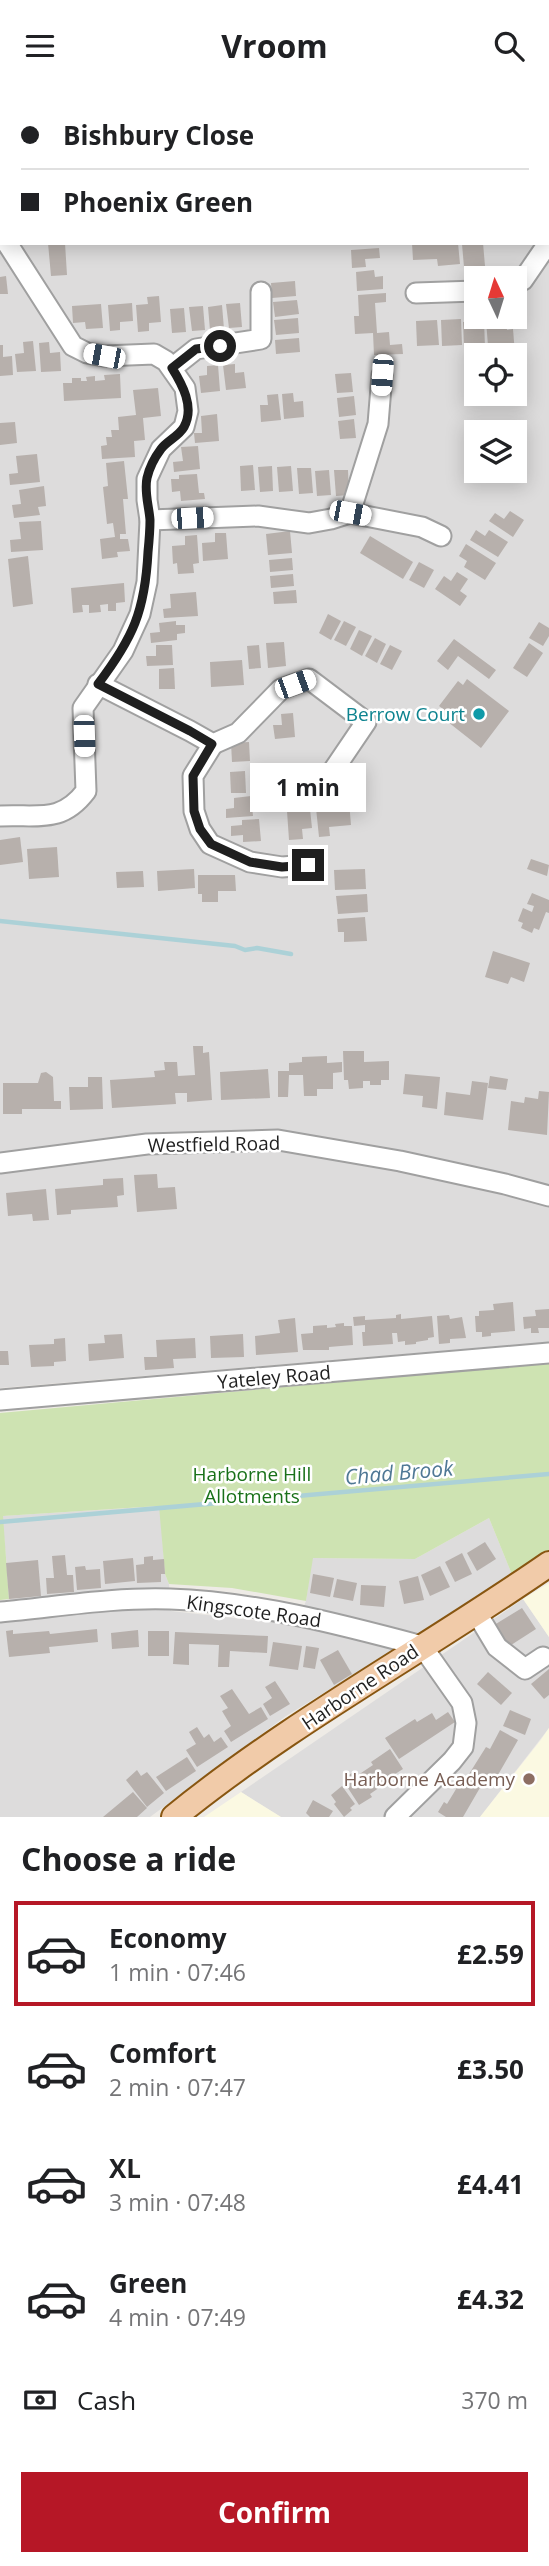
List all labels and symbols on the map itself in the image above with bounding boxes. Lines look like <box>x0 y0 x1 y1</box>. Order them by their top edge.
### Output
north arrow <box>464 266 527 329</box>
route start <box>204 330 236 362</box>
car <box>82 342 127 370</box>
car <box>371 353 394 397</box>
car <box>328 499 373 527</box>
car <box>171 506 214 530</box>
car <box>272 667 319 701</box>
place label: Berrow Court <box>346 701 465 727</box>
marker: Berrow Court <box>471 706 487 722</box>
car <box>73 715 96 757</box>
callout: 1 min <box>250 763 366 813</box>
route end <box>292 849 324 881</box>
street label: Westfield Road <box>147 1130 281 1158</box>
street label: Yateley Road <box>216 1359 332 1395</box>
water label: Chad Brook <box>344 1453 455 1491</box>
park label: Harborne Hill Allotments <box>193 1461 311 1509</box>
street label: Kingscote Road <box>185 1589 323 1633</box>
street label: Harborne Road <box>296 1638 424 1736</box>
place label: Harborne Academy <box>344 1766 515 1792</box>
marker: Harborne Academy <box>521 1771 537 1787</box>

